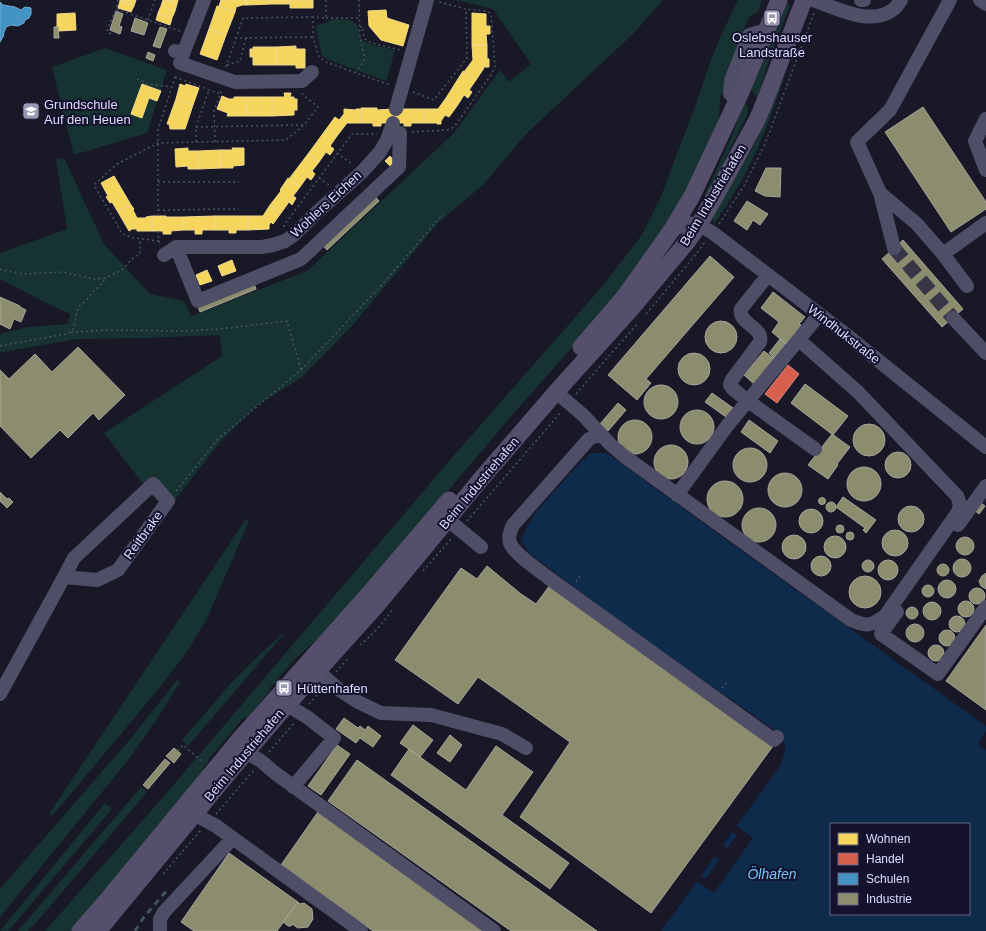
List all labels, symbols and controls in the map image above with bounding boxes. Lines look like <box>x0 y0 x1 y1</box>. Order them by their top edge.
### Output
bus stop icon: Oslebshauser Landstraße <box>762 8 782 28</box>
place label: Oslebshauser Landstraße <box>732 30 813 60</box>
place label: Grundschule Auf den Heuen <box>44 97 131 127</box>
school or university icon: Grundschule Auf den Heuen <box>21 101 41 121</box>
street label: Beim Industriehafen <box>677 142 749 248</box>
street label: Wohlers Eichen <box>288 168 364 240</box>
street label: Windhukstraße <box>805 301 883 367</box>
street label: Beim Industriehafen <box>436 434 522 532</box>
street label: Reitbrake <box>121 508 165 562</box>
bus stop icon: Hüttenhafen <box>274 678 294 698</box>
place label: Hüttenhafen <box>297 681 368 696</box>
street label: Beim Industriehafen <box>201 706 287 804</box>
legend <box>830 823 970 915</box>
text: Wohnen <box>866 832 910 846</box>
text: Handel <box>866 852 904 866</box>
water label: Ölhafen <box>747 865 797 882</box>
text: Schulen <box>866 872 909 886</box>
text: Industrie <box>866 892 912 906</box>

